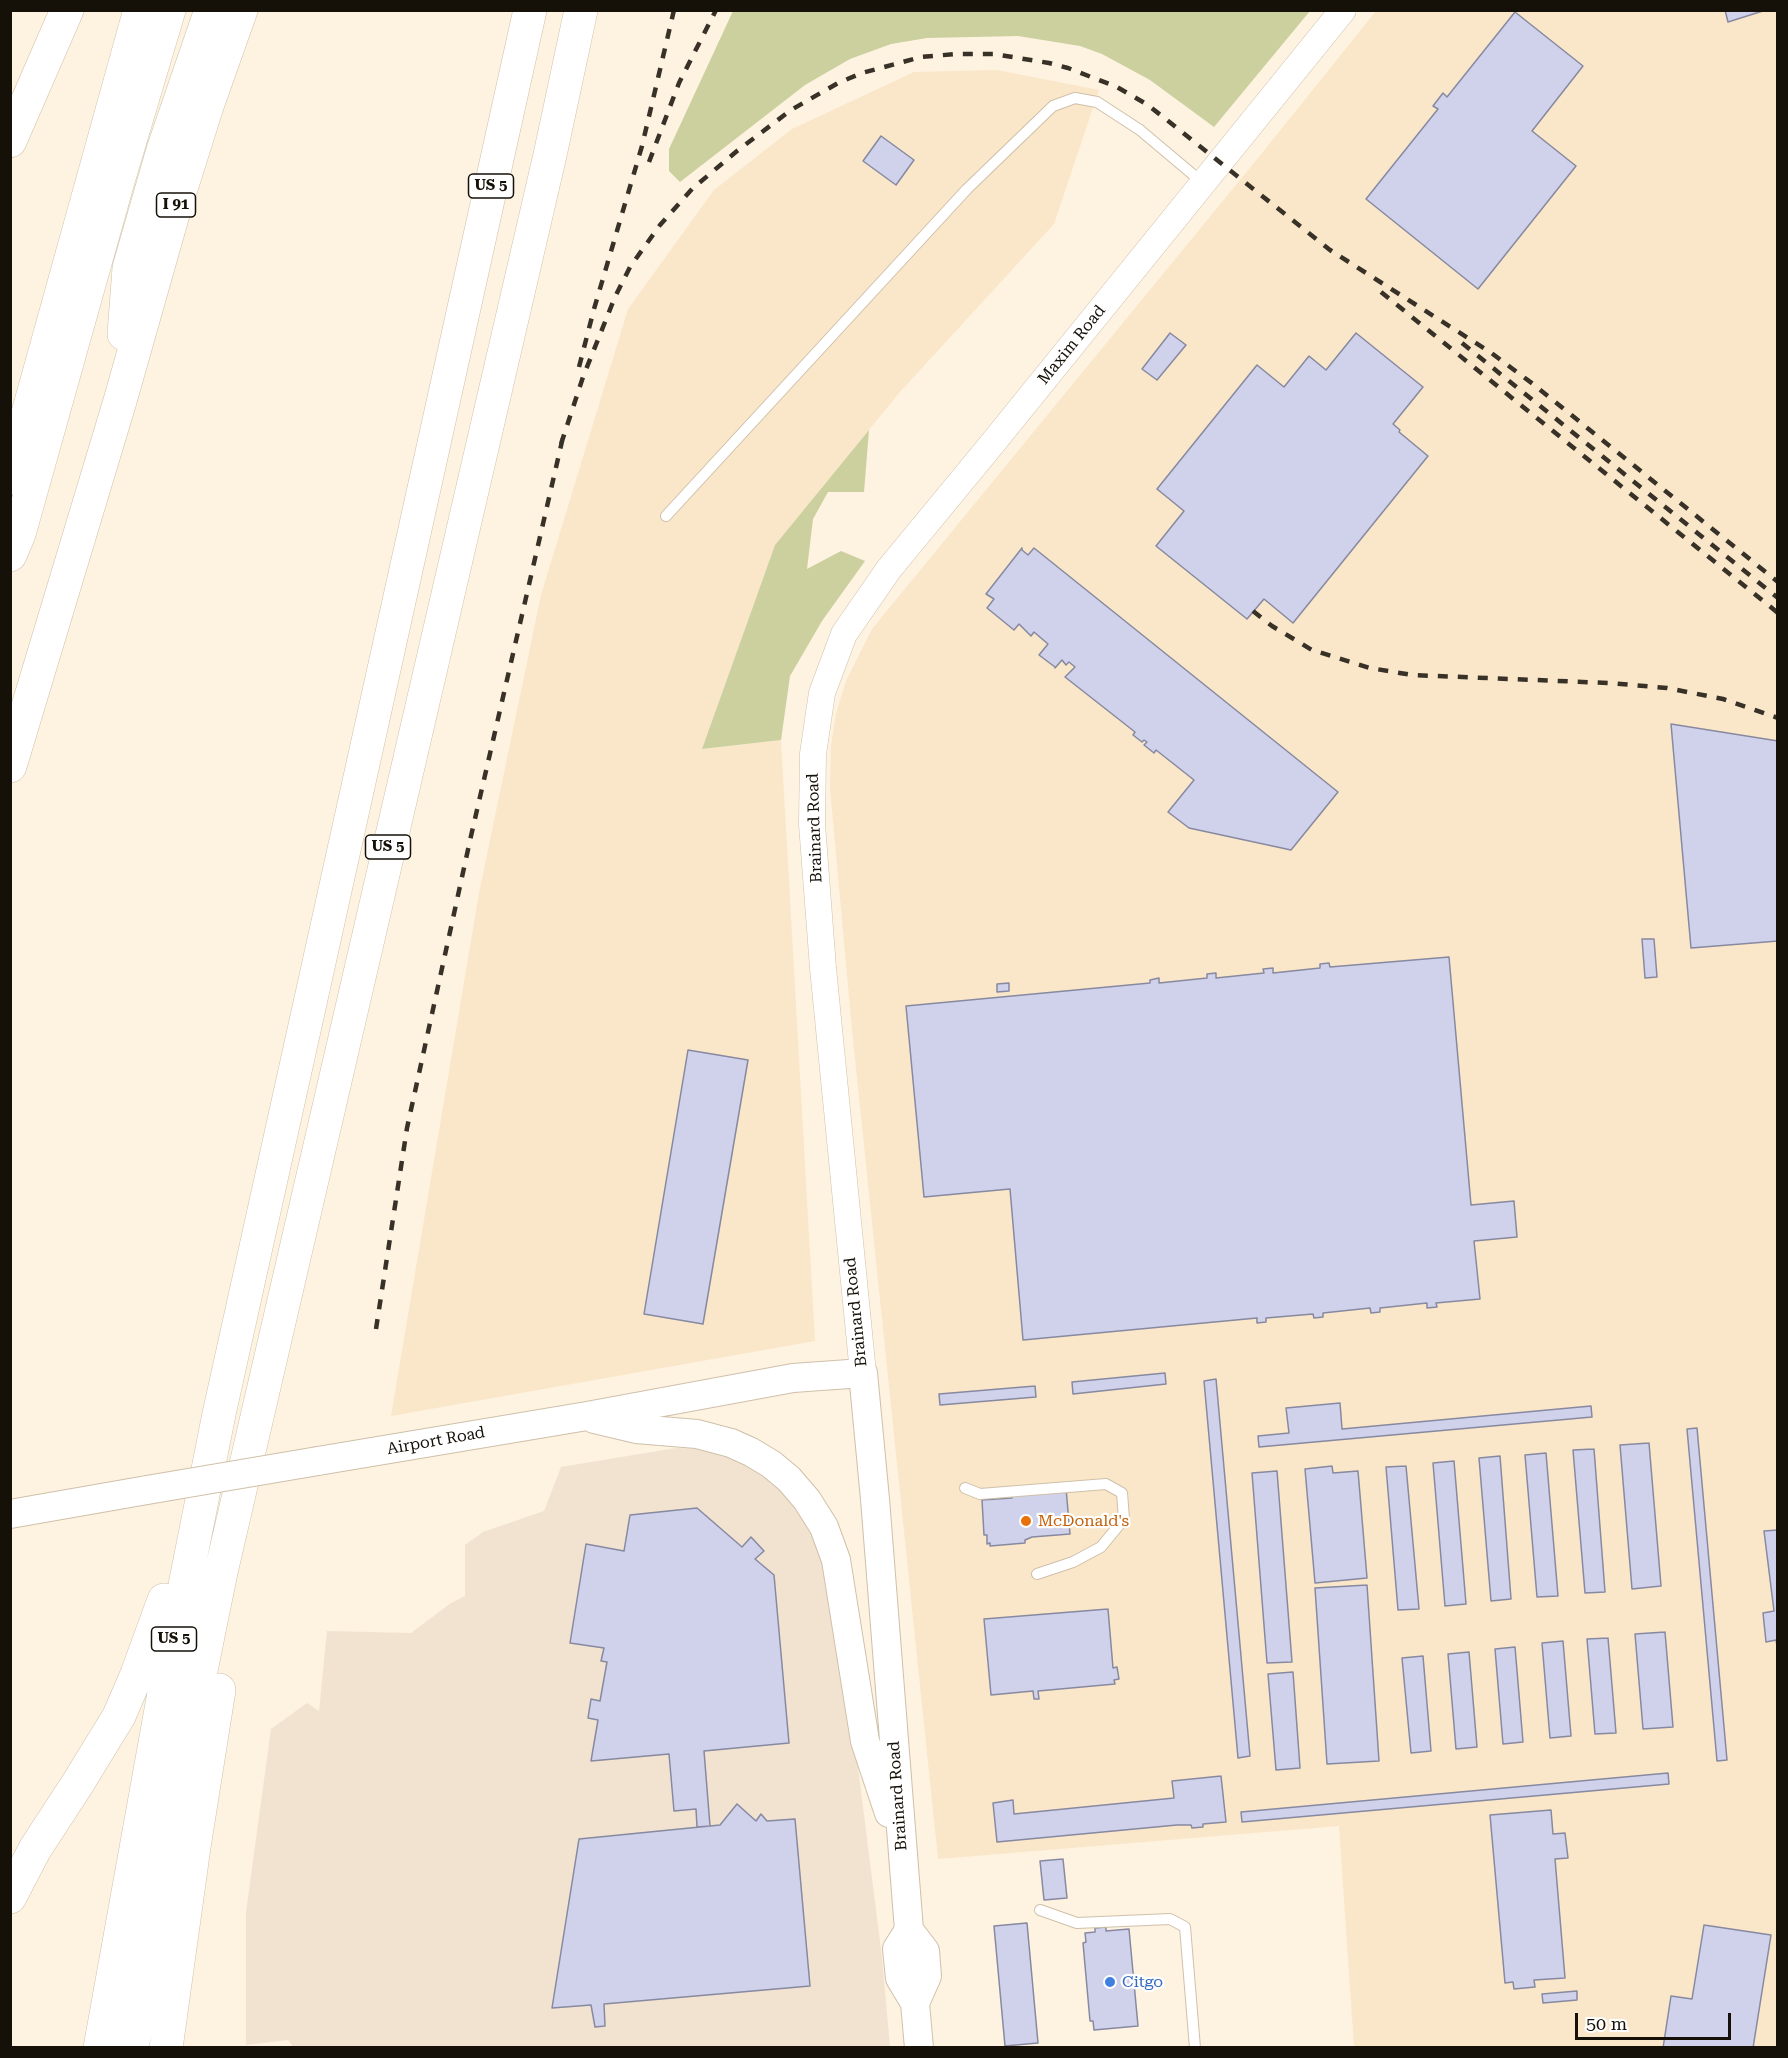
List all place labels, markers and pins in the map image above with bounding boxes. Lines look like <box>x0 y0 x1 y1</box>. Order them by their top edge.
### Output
place label: McDonald's <box>1038 1511 1129 1531</box>
marker: McDonald's <box>1019 1514 1033 1528</box>
place label: Citgo <box>1122 1972 1163 1992</box>
marker: Citgo <box>1103 1975 1117 1989</box>

